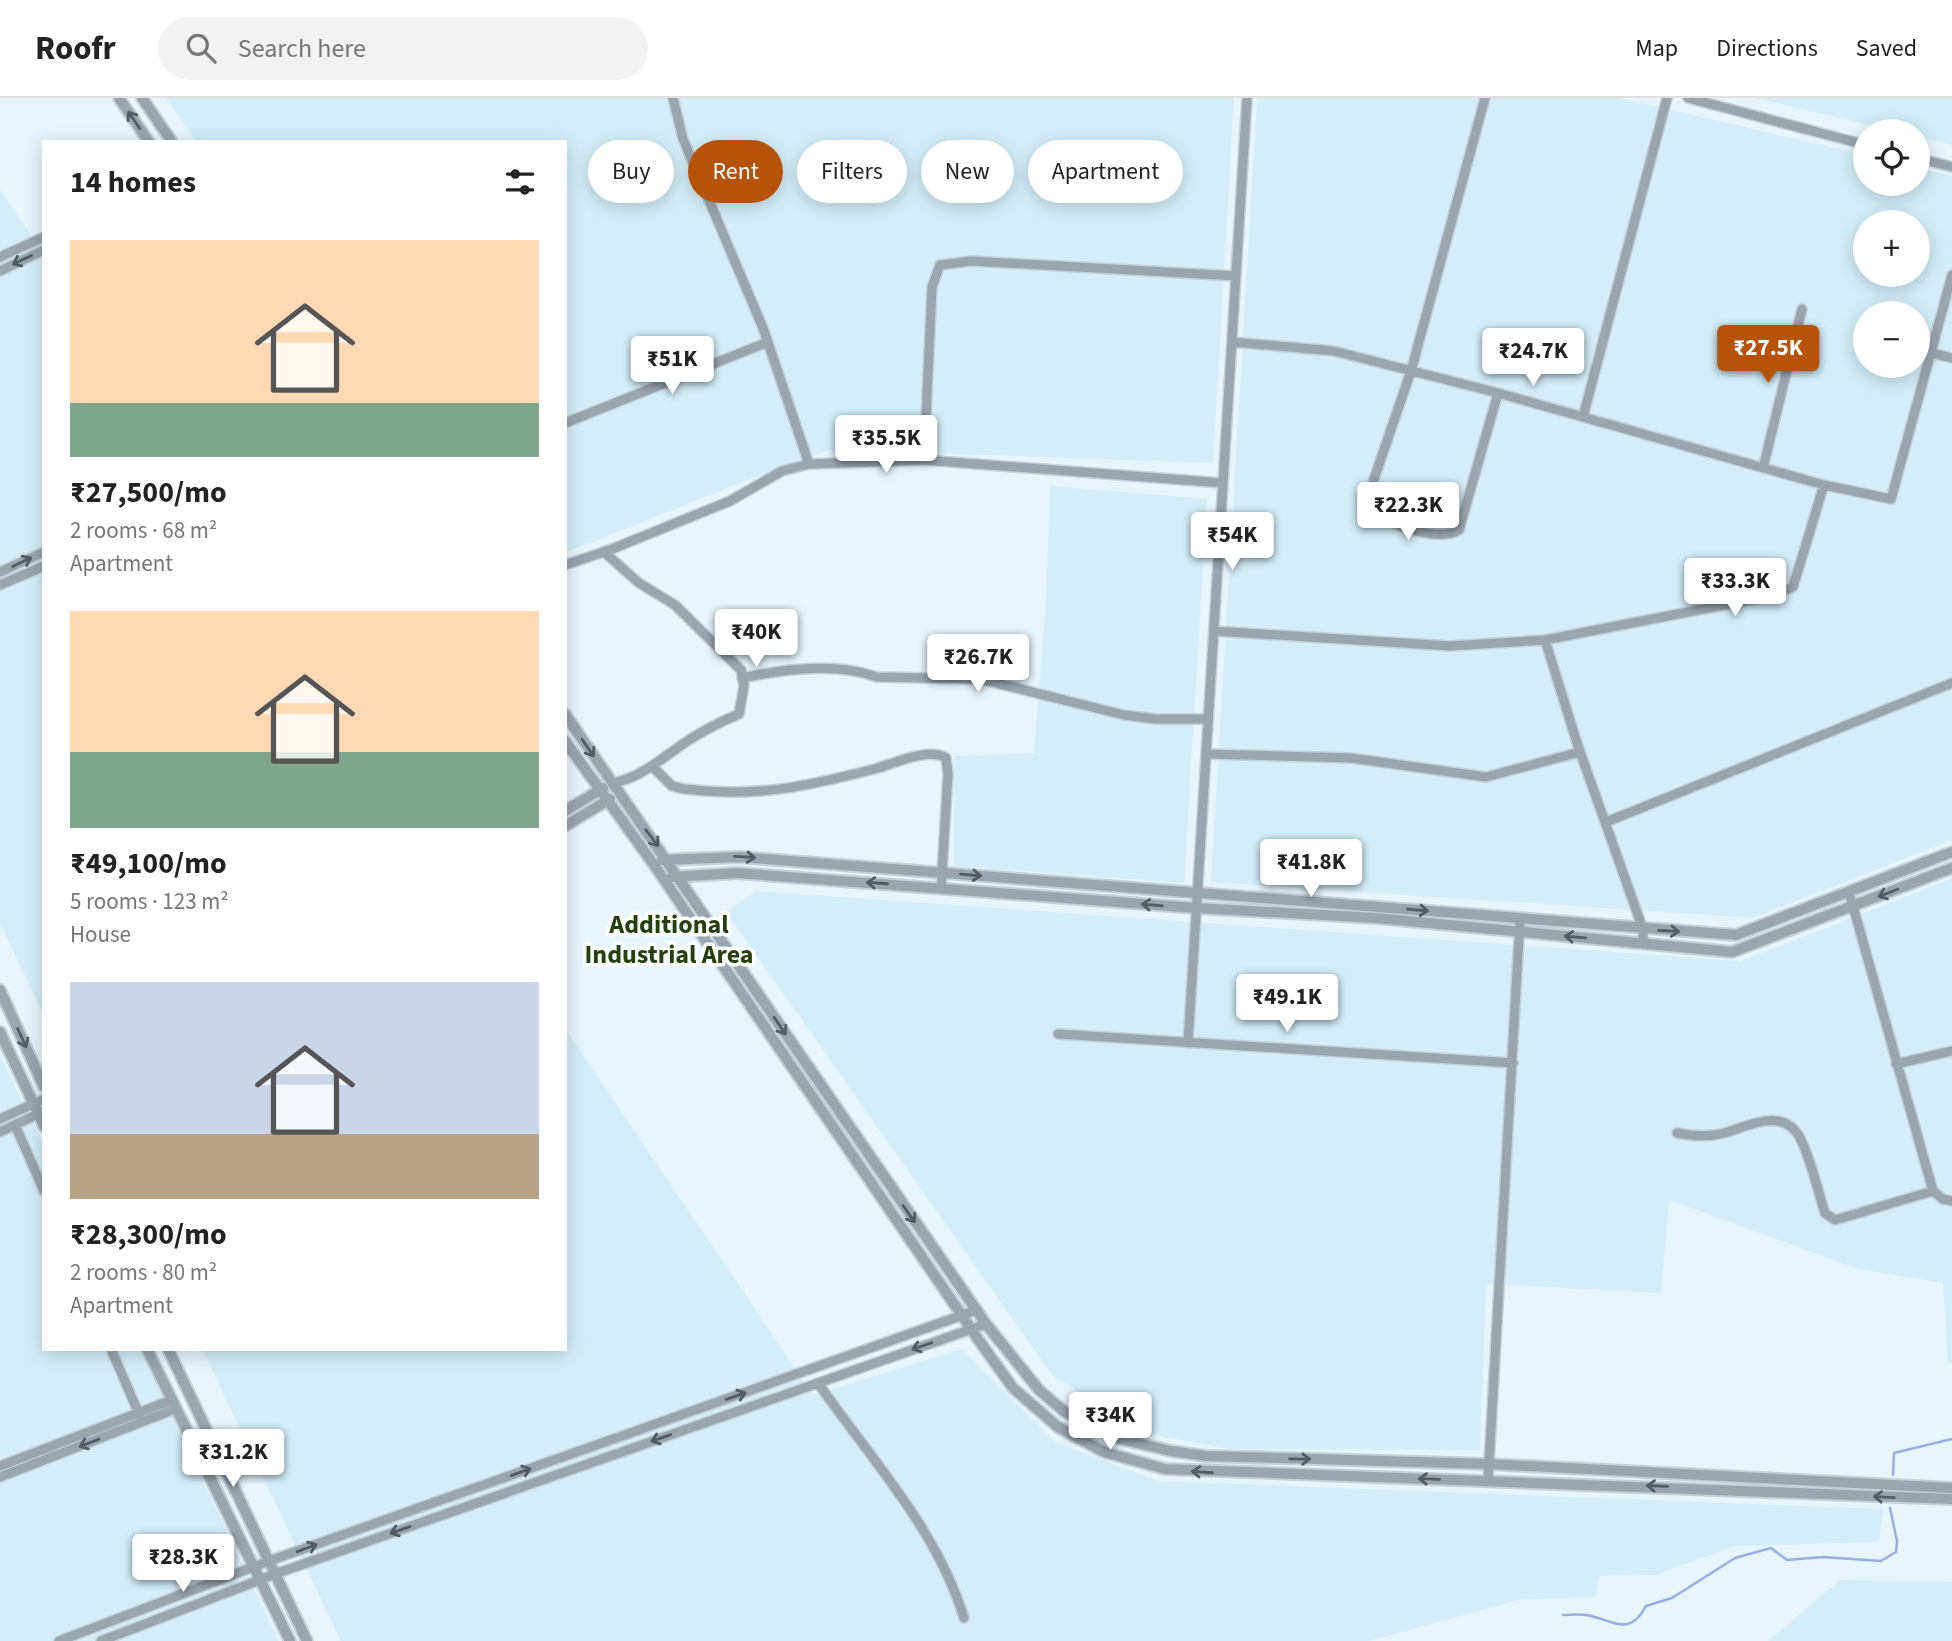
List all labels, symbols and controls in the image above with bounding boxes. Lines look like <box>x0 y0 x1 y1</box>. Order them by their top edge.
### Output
search box <box>158 17 648 80</box>
text: Roofr <box>35 25 116 72</box>
icon: search <box>182 29 220 67</box>
text: Search here <box>238 30 366 67</box>
text: Map <box>1635 31 1678 66</box>
text: Directions <box>1716 31 1818 66</box>
text: Saved <box>1856 31 1917 66</box>
one-way arrow <box>127 111 141 130</box>
map controls <box>1853 119 1930 378</box>
button: locate <box>1853 119 1930 196</box>
chip: Buy <box>588 140 674 203</box>
chip: Rent <box>688 140 783 203</box>
chip: Filters <box>797 140 907 203</box>
chip: New <box>921 140 1014 203</box>
chip: Apartment <box>1028 140 1183 203</box>
text: 14 homes <box>70 161 196 204</box>
icon: filters <box>501 163 539 201</box>
button: + <box>1853 210 1930 287</box>
one-way arrow <box>12 254 33 268</box>
icon: home <box>242 285 368 411</box>
button: − <box>1853 301 1930 378</box>
pin: ₹27.5K <box>1711 326 1825 385</box>
pin: ₹24.7K <box>1476 328 1590 388</box>
text: ₹27.5K <box>1733 331 1803 364</box>
text: ₹24.7K <box>1498 334 1568 367</box>
pin: ₹51K <box>631 336 713 396</box>
text: ₹51K <box>647 342 697 375</box>
pin: ₹35.5K <box>829 416 943 475</box>
text: ₹35.5K <box>851 421 921 454</box>
text: ₹27,500/mo <box>70 471 227 514</box>
pin: ₹22.3K <box>1351 482 1465 542</box>
text: ₹22.3K <box>1373 488 1443 521</box>
pin: ₹54K <box>1191 512 1273 572</box>
text: 2 rooms · 68 m² <box>70 514 217 547</box>
text: ₹54K <box>1207 518 1257 551</box>
text: Apartment <box>70 547 173 580</box>
one-way arrow <box>11 555 32 568</box>
pin: ₹33.3K <box>1678 559 1792 618</box>
text: ₹33.3K <box>1700 564 1770 597</box>
pin: ₹40K <box>715 610 797 669</box>
text: ₹40K <box>731 615 781 648</box>
pin: ₹26.7K <box>921 634 1035 694</box>
text: ₹26.7K <box>943 640 1013 673</box>
icon: home <box>242 656 368 782</box>
one-way arrow <box>582 738 596 758</box>
one-way arrow <box>645 828 659 847</box>
pin: ₹41.8K <box>1254 840 1368 899</box>
text: ₹49,100/mo <box>70 842 227 885</box>
text: ₹41.8K <box>1276 845 1346 878</box>
one-way arrow <box>733 851 756 864</box>
one-way arrow <box>960 869 982 882</box>
one-way arrow <box>866 876 888 889</box>
text: 5 rooms · 123 m² <box>70 885 229 918</box>
one-way arrow <box>1878 887 1900 900</box>
one-way arrow <box>1142 898 1164 911</box>
one-way arrow <box>1406 904 1429 917</box>
district label: Additional Industrial Area <box>584 906 754 973</box>
text: House <box>70 918 131 951</box>
one-way arrow <box>1657 925 1680 938</box>
one-way arrow <box>1564 930 1586 943</box>
pin: ₹49.1K <box>1230 974 1344 1034</box>
text: ₹49.1K <box>1252 980 1322 1013</box>
one-way arrow <box>773 1016 787 1035</box>
one-way arrow <box>16 1027 29 1048</box>
icon: home <box>242 1027 368 1153</box>
one-way arrow <box>902 1204 916 1223</box>
text: ₹28,300/mo <box>70 1213 227 1256</box>
text: 2 rooms · 80 m² <box>70 1256 217 1289</box>
text: Apartment <box>70 1289 173 1322</box>
one-way arrow <box>911 1341 933 1353</box>
one-way arrow <box>724 1389 746 1401</box>
pin: ₹34K <box>1069 1392 1151 1452</box>
text: ₹34K <box>1085 1398 1135 1431</box>
pin: ₹31.2K <box>176 1430 290 1489</box>
one-way arrow <box>650 1433 672 1445</box>
text: ₹31.2K <box>198 1435 268 1468</box>
one-way arrow <box>78 1438 100 1450</box>
one-way arrow <box>1288 1452 1311 1466</box>
one-way arrow <box>510 1465 532 1477</box>
one-way arrow <box>1191 1465 1214 1478</box>
one-way arrow <box>1418 1472 1441 1485</box>
one-way arrow <box>1645 1480 1668 1493</box>
one-way arrow <box>1873 1490 1896 1503</box>
one-way arrow <box>390 1525 412 1537</box>
pin: ₹28.3K <box>126 1534 240 1594</box>
text: ₹28.3K <box>148 1540 218 1573</box>
one-way arrow <box>295 1541 317 1553</box>

